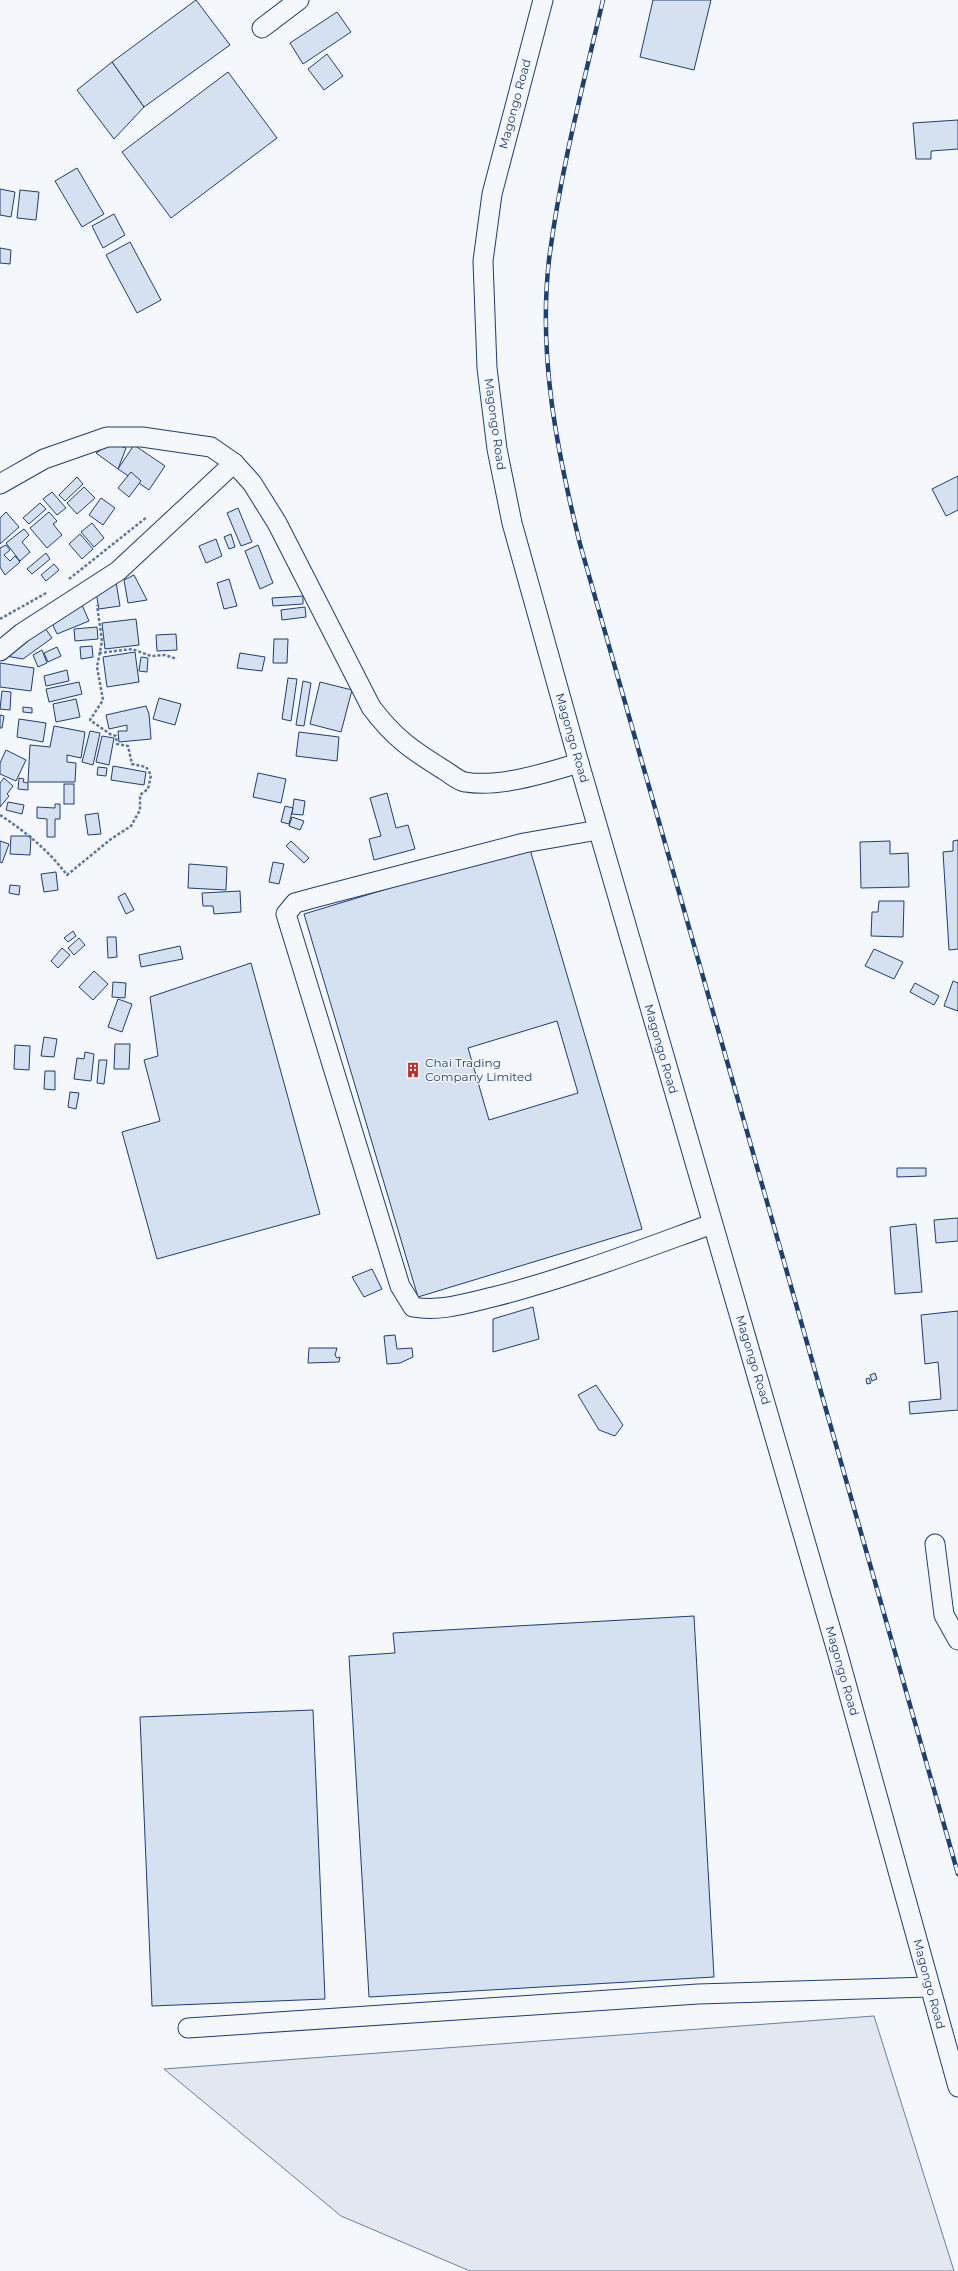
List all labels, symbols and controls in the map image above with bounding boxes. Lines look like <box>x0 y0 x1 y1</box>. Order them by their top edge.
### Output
street label: Magongo Road <box>495 57 534 151</box>
street label: Magongo Road <box>482 377 509 471</box>
street label: Magongo Road <box>552 691 592 784</box>
street label: Magongo Road <box>641 1002 681 1095</box>
place label: Chai Trading Company Limited <box>425 1055 532 1084</box>
building icon: Chai Trading Company Limited <box>404 1061 422 1079</box>
street label: Magongo Road <box>733 1313 774 1406</box>
street label: Magongo Road <box>822 1624 862 1717</box>
street label: Magongo Road <box>910 1937 949 2031</box>

